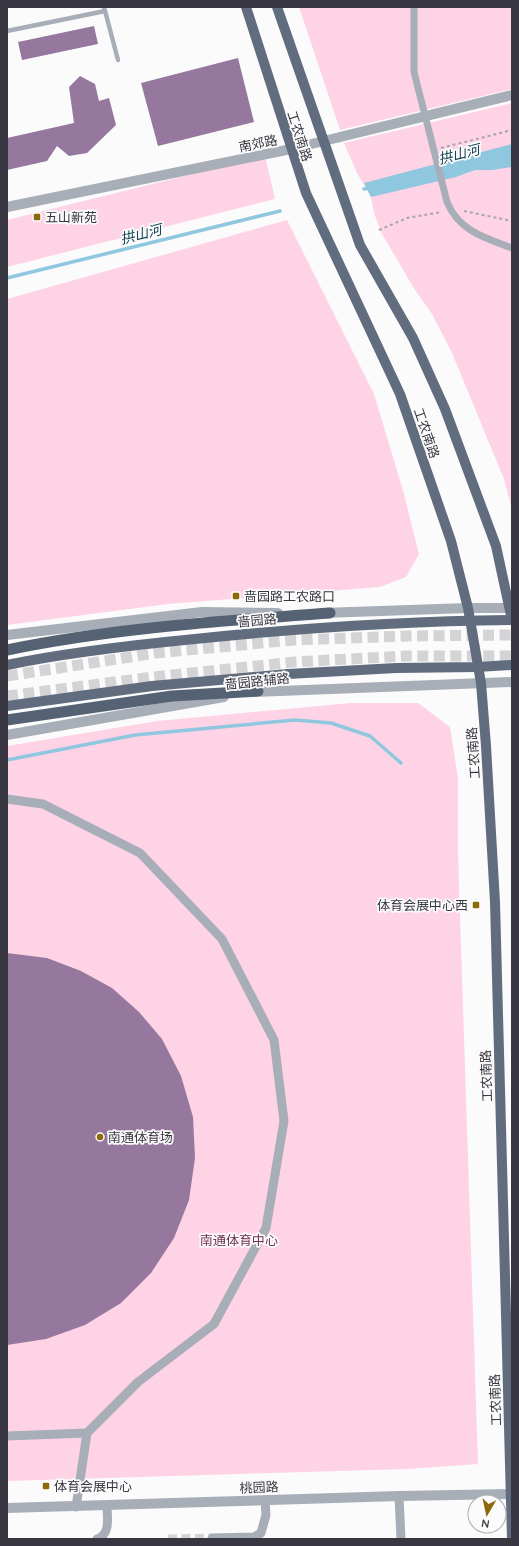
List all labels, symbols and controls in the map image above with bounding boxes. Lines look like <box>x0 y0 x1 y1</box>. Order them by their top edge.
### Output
street label: 工农南路 <box>284 109 316 163</box>
street label: 南郊路 <box>237 131 279 155</box>
water label: 拱山河 <box>436 139 484 168</box>
place label: 五山新苑 <box>45 209 97 225</box>
marker: 五山新苑 <box>32 212 42 222</box>
water label: 拱山河 <box>118 219 166 248</box>
street label: 工农南路 <box>411 406 443 460</box>
place label: 啬园路工农路口 <box>244 588 335 604</box>
marker: 啬园路工农路口 <box>231 591 241 601</box>
street label: 啬园路 <box>237 610 277 630</box>
street label: 啬园路辅路 <box>224 670 290 692</box>
street label: 工农南路 <box>463 726 483 780</box>
place label: 体育会展中心西 <box>377 897 468 913</box>
marker: 体育会展中心西 <box>471 900 481 910</box>
street label: 工农南路 <box>477 1050 495 1102</box>
place label: 南通体育场 <box>108 1129 173 1145</box>
marker: 南通体育场 <box>95 1132 105 1142</box>
park label: 南通体育中心 <box>200 1232 278 1248</box>
street label: 工农南路 <box>486 1374 504 1426</box>
place label: 体育会展中心 <box>54 1478 132 1494</box>
street label: 桃园路 <box>239 1478 279 1496</box>
marker: 体育会展中心 <box>41 1481 51 1491</box>
north arrow <box>467 1494 507 1534</box>
text: N <box>480 1516 491 1531</box>

